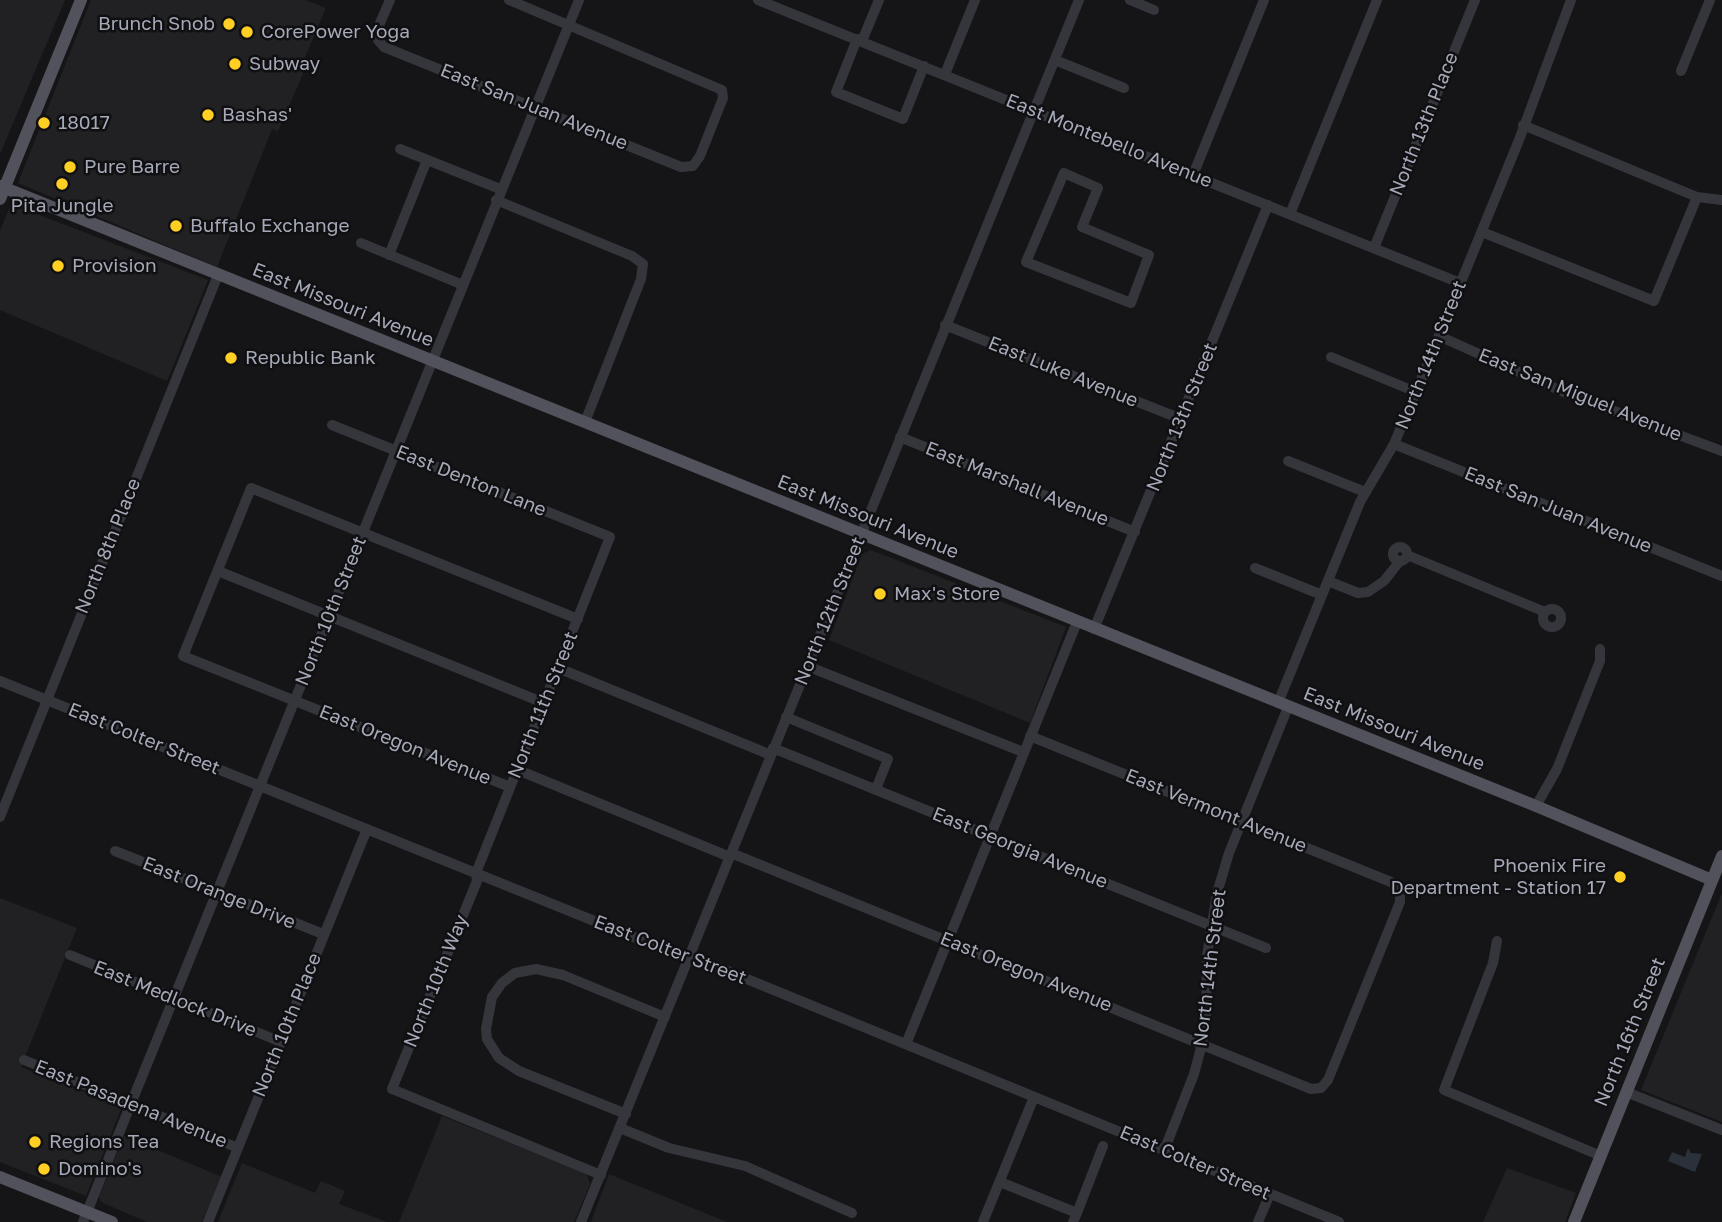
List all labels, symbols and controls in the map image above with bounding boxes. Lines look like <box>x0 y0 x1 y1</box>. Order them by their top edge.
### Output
place label: Brunch Snob <box>98 13 215 35</box>
marker: Brunch Snob <box>221 16 237 32</box>
place label: CorePower Yoga <box>261 21 410 43</box>
marker: CorePower Yoga <box>239 24 255 40</box>
street label: North 13th Place <box>1385 49 1463 199</box>
place label: Subway <box>249 53 320 75</box>
marker: Subway <box>227 56 243 72</box>
street label: East San Juan Avenue <box>437 59 631 155</box>
street label: East Montebello Avenue <box>1003 89 1215 193</box>
place label: Bashas' <box>222 104 292 126</box>
marker: Bashas' <box>200 107 216 123</box>
place label: 18017 <box>58 112 110 134</box>
marker: 18017 <box>36 115 52 131</box>
place label: Pure Barre <box>84 156 180 178</box>
marker: Pure Barre <box>62 159 78 175</box>
marker: Pita Jungle <box>54 176 70 192</box>
place label: Pita Jungle <box>11 195 113 217</box>
place label: Buffalo Exchange <box>190 215 350 237</box>
marker: Buffalo Exchange <box>168 218 184 234</box>
place label: Provision <box>72 255 157 277</box>
marker: Provision <box>50 258 66 274</box>
street label: East Missouri Avenue <box>249 258 437 352</box>
street label: North 14th Street <box>1391 277 1471 433</box>
street label: East Luke Avenue <box>985 332 1141 412</box>
street label: North 13th Street <box>1142 339 1222 495</box>
street label: East San Miguel Avenue <box>1475 344 1685 446</box>
place label: Republic Bank <box>245 347 376 369</box>
marker: Republic Bank <box>223 350 239 366</box>
street label: East Marshall Avenue <box>922 437 1112 531</box>
street label: East Denton Lane <box>392 440 550 522</box>
street label: East San Juan Avenue <box>1461 462 1655 558</box>
street label: East Missouri Avenue <box>774 470 962 564</box>
street label: North 8th Place <box>70 475 146 617</box>
street label: North 10th Street <box>291 533 371 689</box>
street label: North 12th Street <box>790 533 870 689</box>
place label: Max's Store <box>894 583 1000 605</box>
marker: Max's Store <box>872 586 888 602</box>
street label: North 11th Street <box>503 628 583 782</box>
street label: East Missouri Avenue <box>1300 682 1488 776</box>
street label: East Colter Street <box>65 698 223 780</box>
street label: East Oregon Avenue <box>316 700 494 790</box>
street label: East Vermont Avenue <box>1122 764 1310 858</box>
street label: East Georgia Avenue <box>929 802 1111 894</box>
street label: East Orange Drive <box>139 852 299 934</box>
place label: Phoenix Fire Department - Station 17 <box>1390 855 1606 899</box>
marker: Phoenix Fire Department - Station 17 <box>1612 869 1628 885</box>
street label: North 14th Street <box>1189 888 1231 1048</box>
street label: East Colter Street <box>590 910 750 990</box>
street label: North 10th Way <box>399 911 473 1051</box>
street label: East Oregon Avenue <box>937 927 1115 1017</box>
street label: North 10th Place <box>248 950 326 1100</box>
street label: North 16th Street <box>1590 954 1670 1110</box>
street label: East Medlock Drive <box>90 956 260 1042</box>
street label: East Pasadena Avenue <box>32 1055 230 1153</box>
street label: East Colter Street <box>1116 1121 1274 1205</box>
place label: Regions Tea <box>49 1131 159 1153</box>
marker: Regions Tea <box>27 1134 43 1150</box>
place label: Domino's <box>58 1158 142 1180</box>
marker: Domino's <box>36 1161 52 1177</box>

